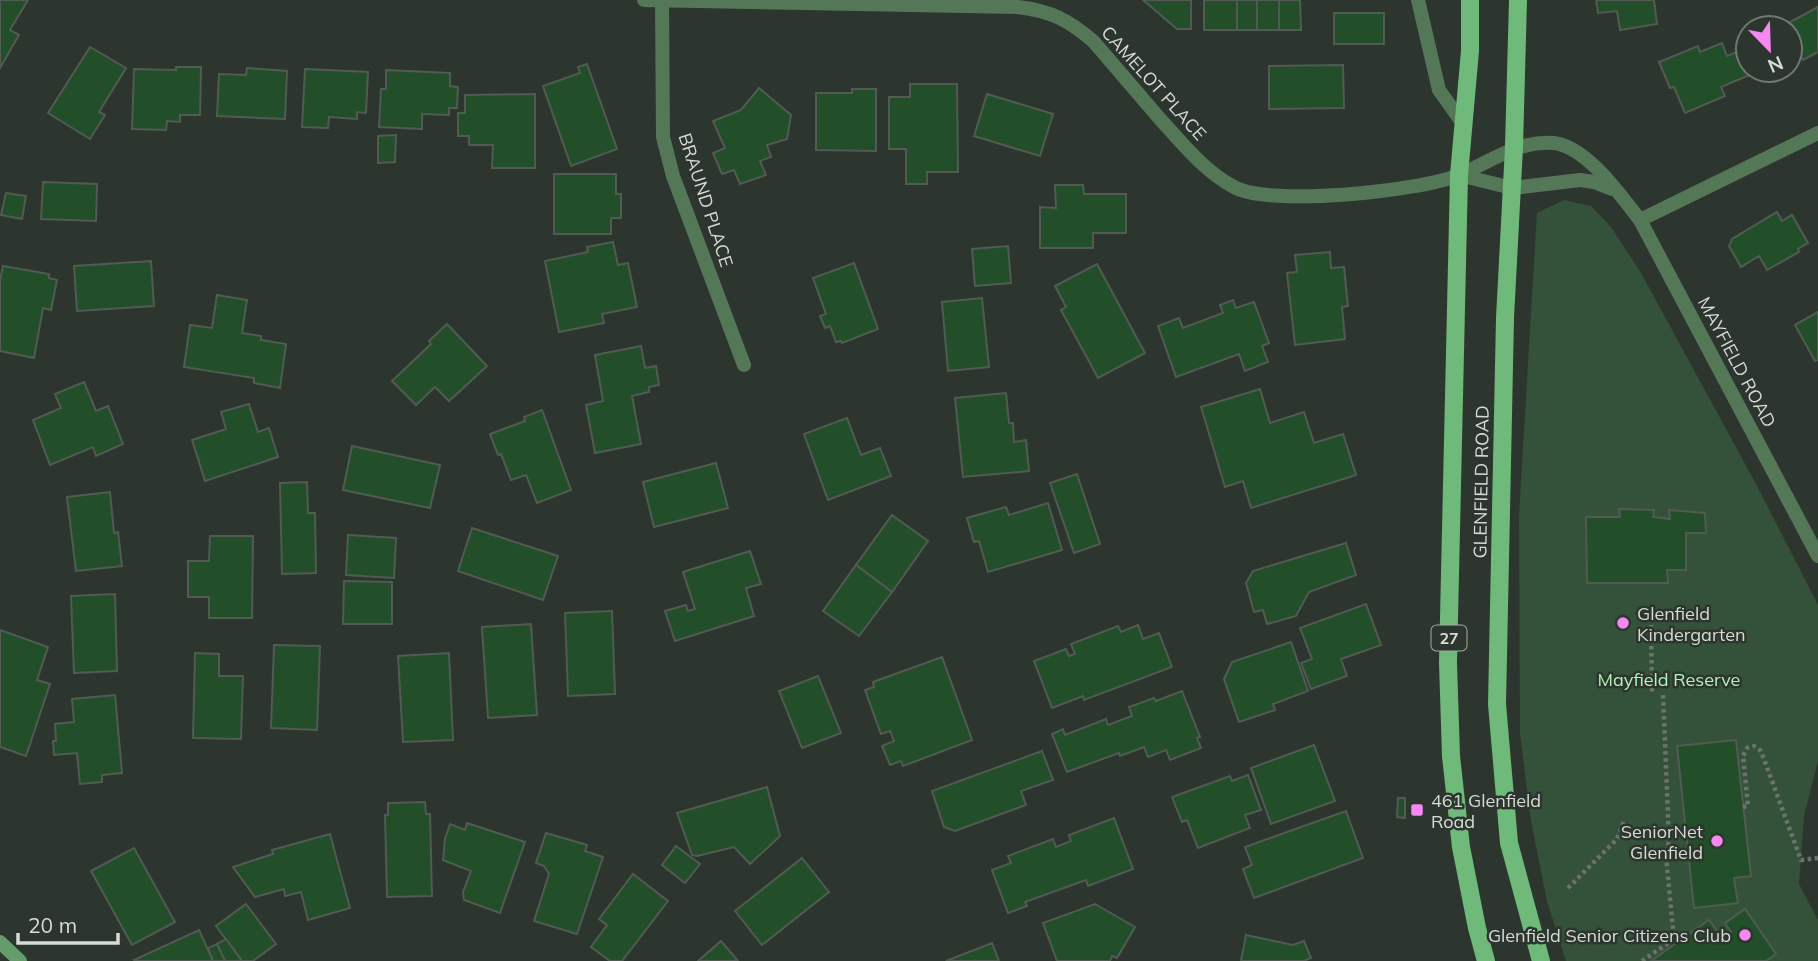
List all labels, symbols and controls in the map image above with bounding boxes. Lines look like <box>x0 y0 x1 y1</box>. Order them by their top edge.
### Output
north arrow <box>1734 14 1804 84</box>
street label: CAMELOT PLACE <box>1097 21 1211 145</box>
text: N <box>1764 51 1787 78</box>
street label: BRAUND PLACE <box>674 130 738 270</box>
street label: MAYFIELD ROAD <box>1693 293 1781 431</box>
street label: GLENFIELD ROAD <box>1468 405 1494 559</box>
place label: Glenfield Kindergarten <box>1637 602 1745 646</box>
marker: Glenfield Kindergarten <box>1615 615 1631 631</box>
road number: 27 <box>1432 625 1466 650</box>
park label: Mayfield Reserve <box>1598 668 1740 691</box>
place label: 461 Glenfield Road <box>1431 789 1541 833</box>
marker: 461 Glenfield Road <box>1409 802 1425 818</box>
place label: SeniorNet Glenfield <box>1621 820 1703 864</box>
marker: SeniorNet Glenfield <box>1709 833 1725 849</box>
scale bar <box>18 902 117 946</box>
text: 20 m <box>28 912 77 938</box>
place label: Glenfield Senior Citizens Club <box>1488 924 1731 947</box>
marker: Glenfield Senior Citizens Club <box>1737 927 1753 943</box>

